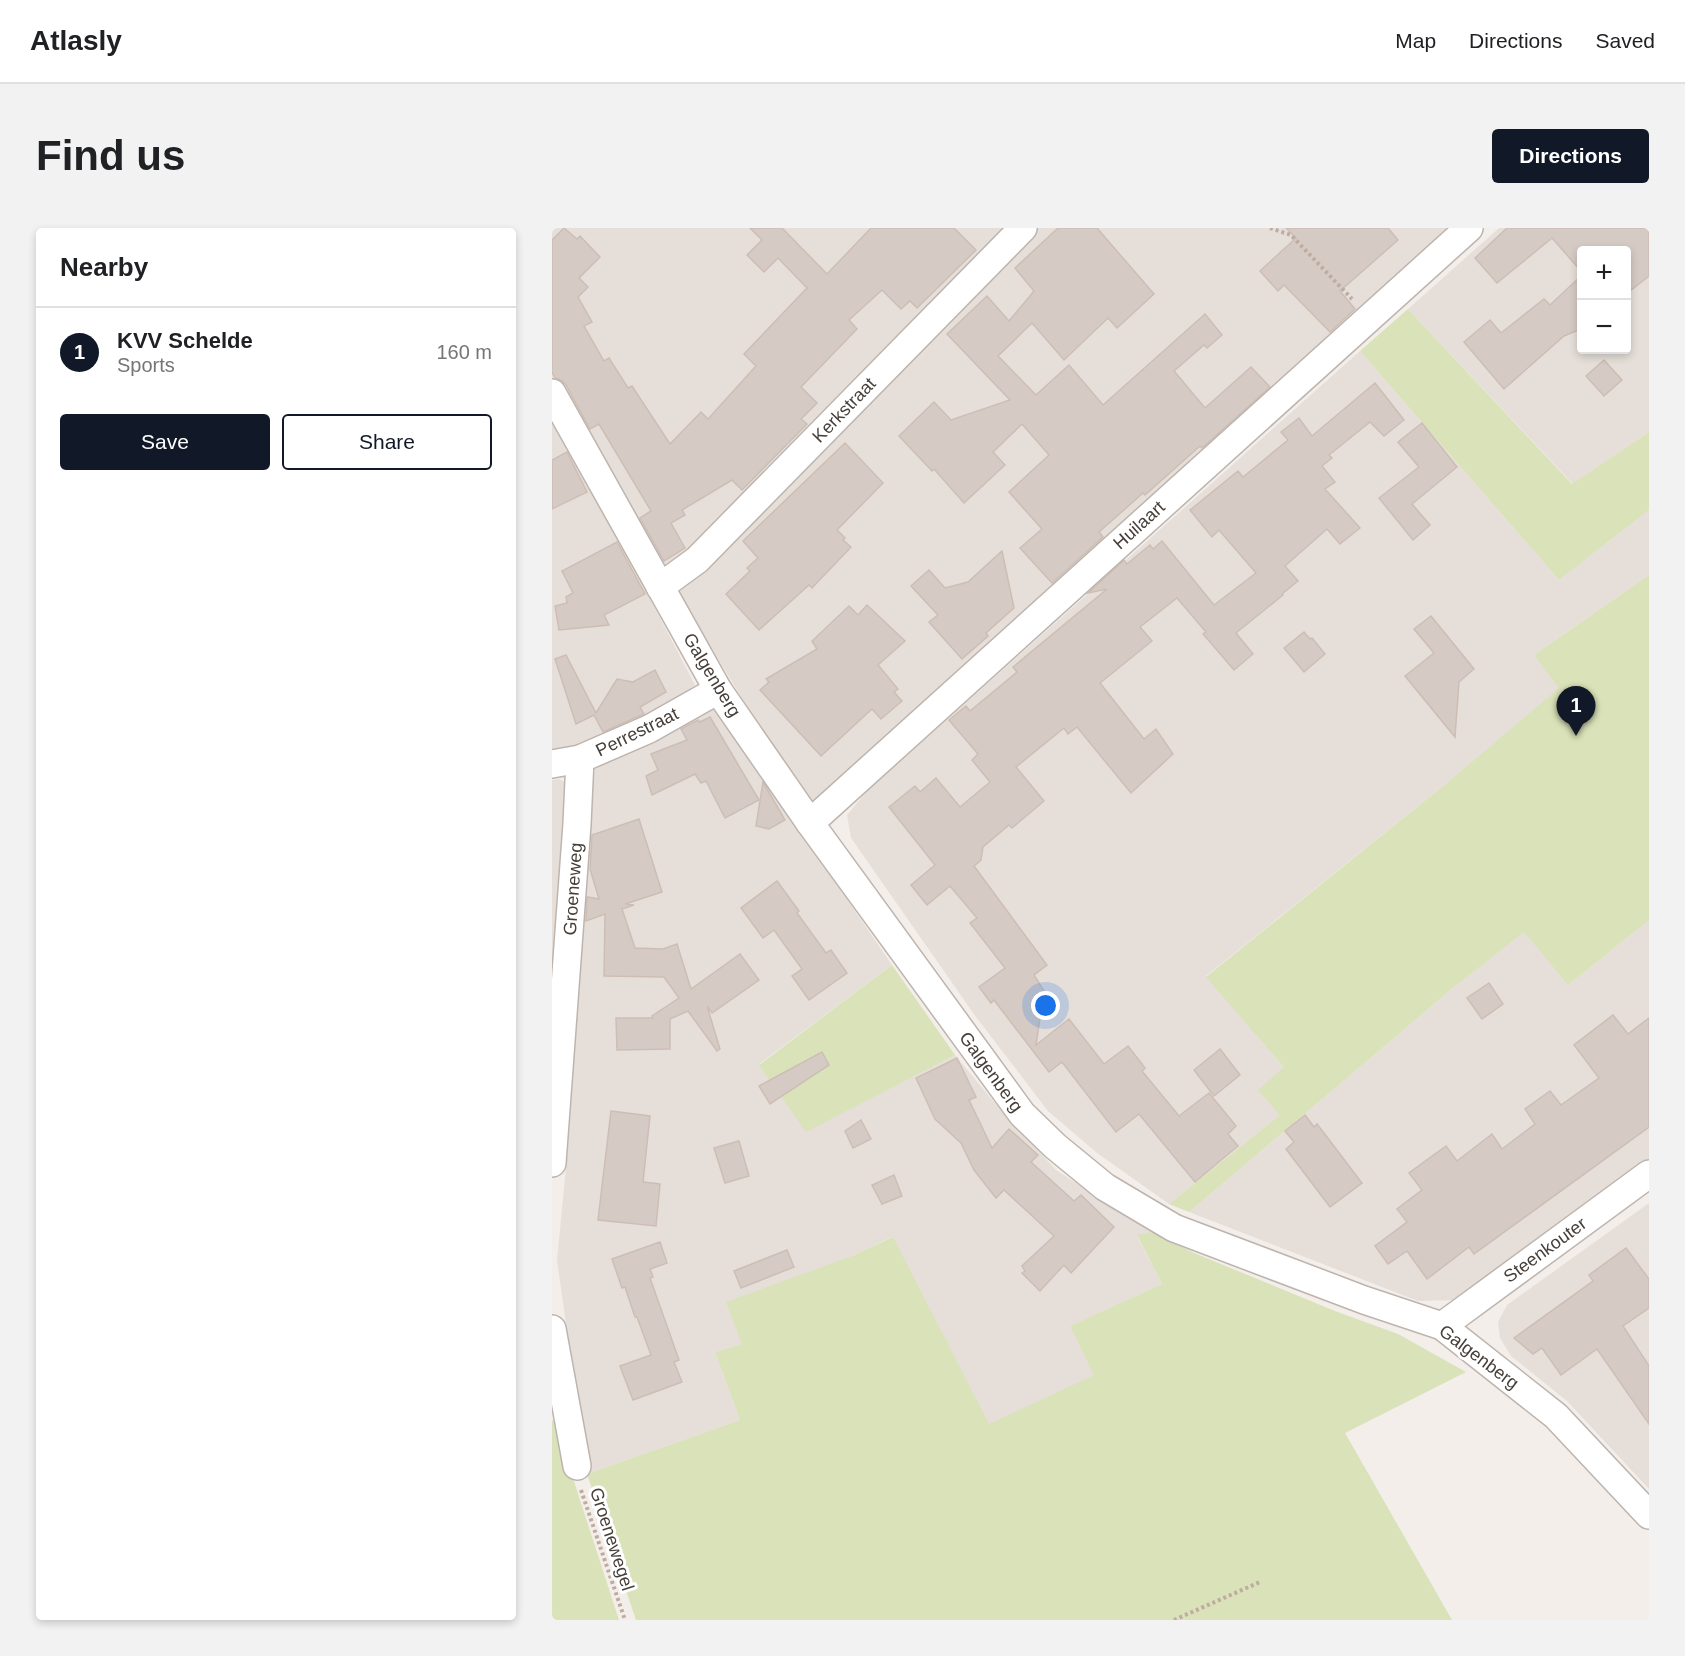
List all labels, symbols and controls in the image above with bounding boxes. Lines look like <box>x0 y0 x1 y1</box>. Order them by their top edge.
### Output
text: Atlasly <box>30 25 122 56</box>
text: Map <box>1395 29 1436 52</box>
text: Directions <box>1469 29 1562 52</box>
text: Saved <box>1595 29 1655 52</box>
button: Directions <box>1492 129 1649 183</box>
text: Find us <box>36 132 185 179</box>
map controls <box>1577 246 1631 354</box>
button: + <box>1577 246 1631 300</box>
text: Nearby <box>60 252 148 282</box>
button: − <box>1577 300 1631 354</box>
text: KVV Schelde <box>117 328 253 353</box>
text: 1 <box>74 341 85 363</box>
text: 160 m <box>436 341 492 363</box>
text: Sports <box>117 354 175 376</box>
street label: Kerkstraat <box>808 374 880 446</box>
button: Save <box>60 414 270 470</box>
button: Share <box>282 414 492 470</box>
street label: Huilaart <box>1109 497 1169 553</box>
street label: Galgenberg <box>679 630 745 720</box>
pin: 1 <box>1556 686 1596 736</box>
street label: Perrestraat <box>593 703 681 761</box>
street label: Groeneweg <box>560 842 586 936</box>
your location <box>1031 991 1060 1020</box>
street label: Galgenberg <box>955 1028 1027 1116</box>
street label: Steenkouter <box>1500 1213 1590 1287</box>
street label: Galgenberg <box>1435 1321 1523 1393</box>
street label: Groenewegel <box>586 1485 638 1593</box>

